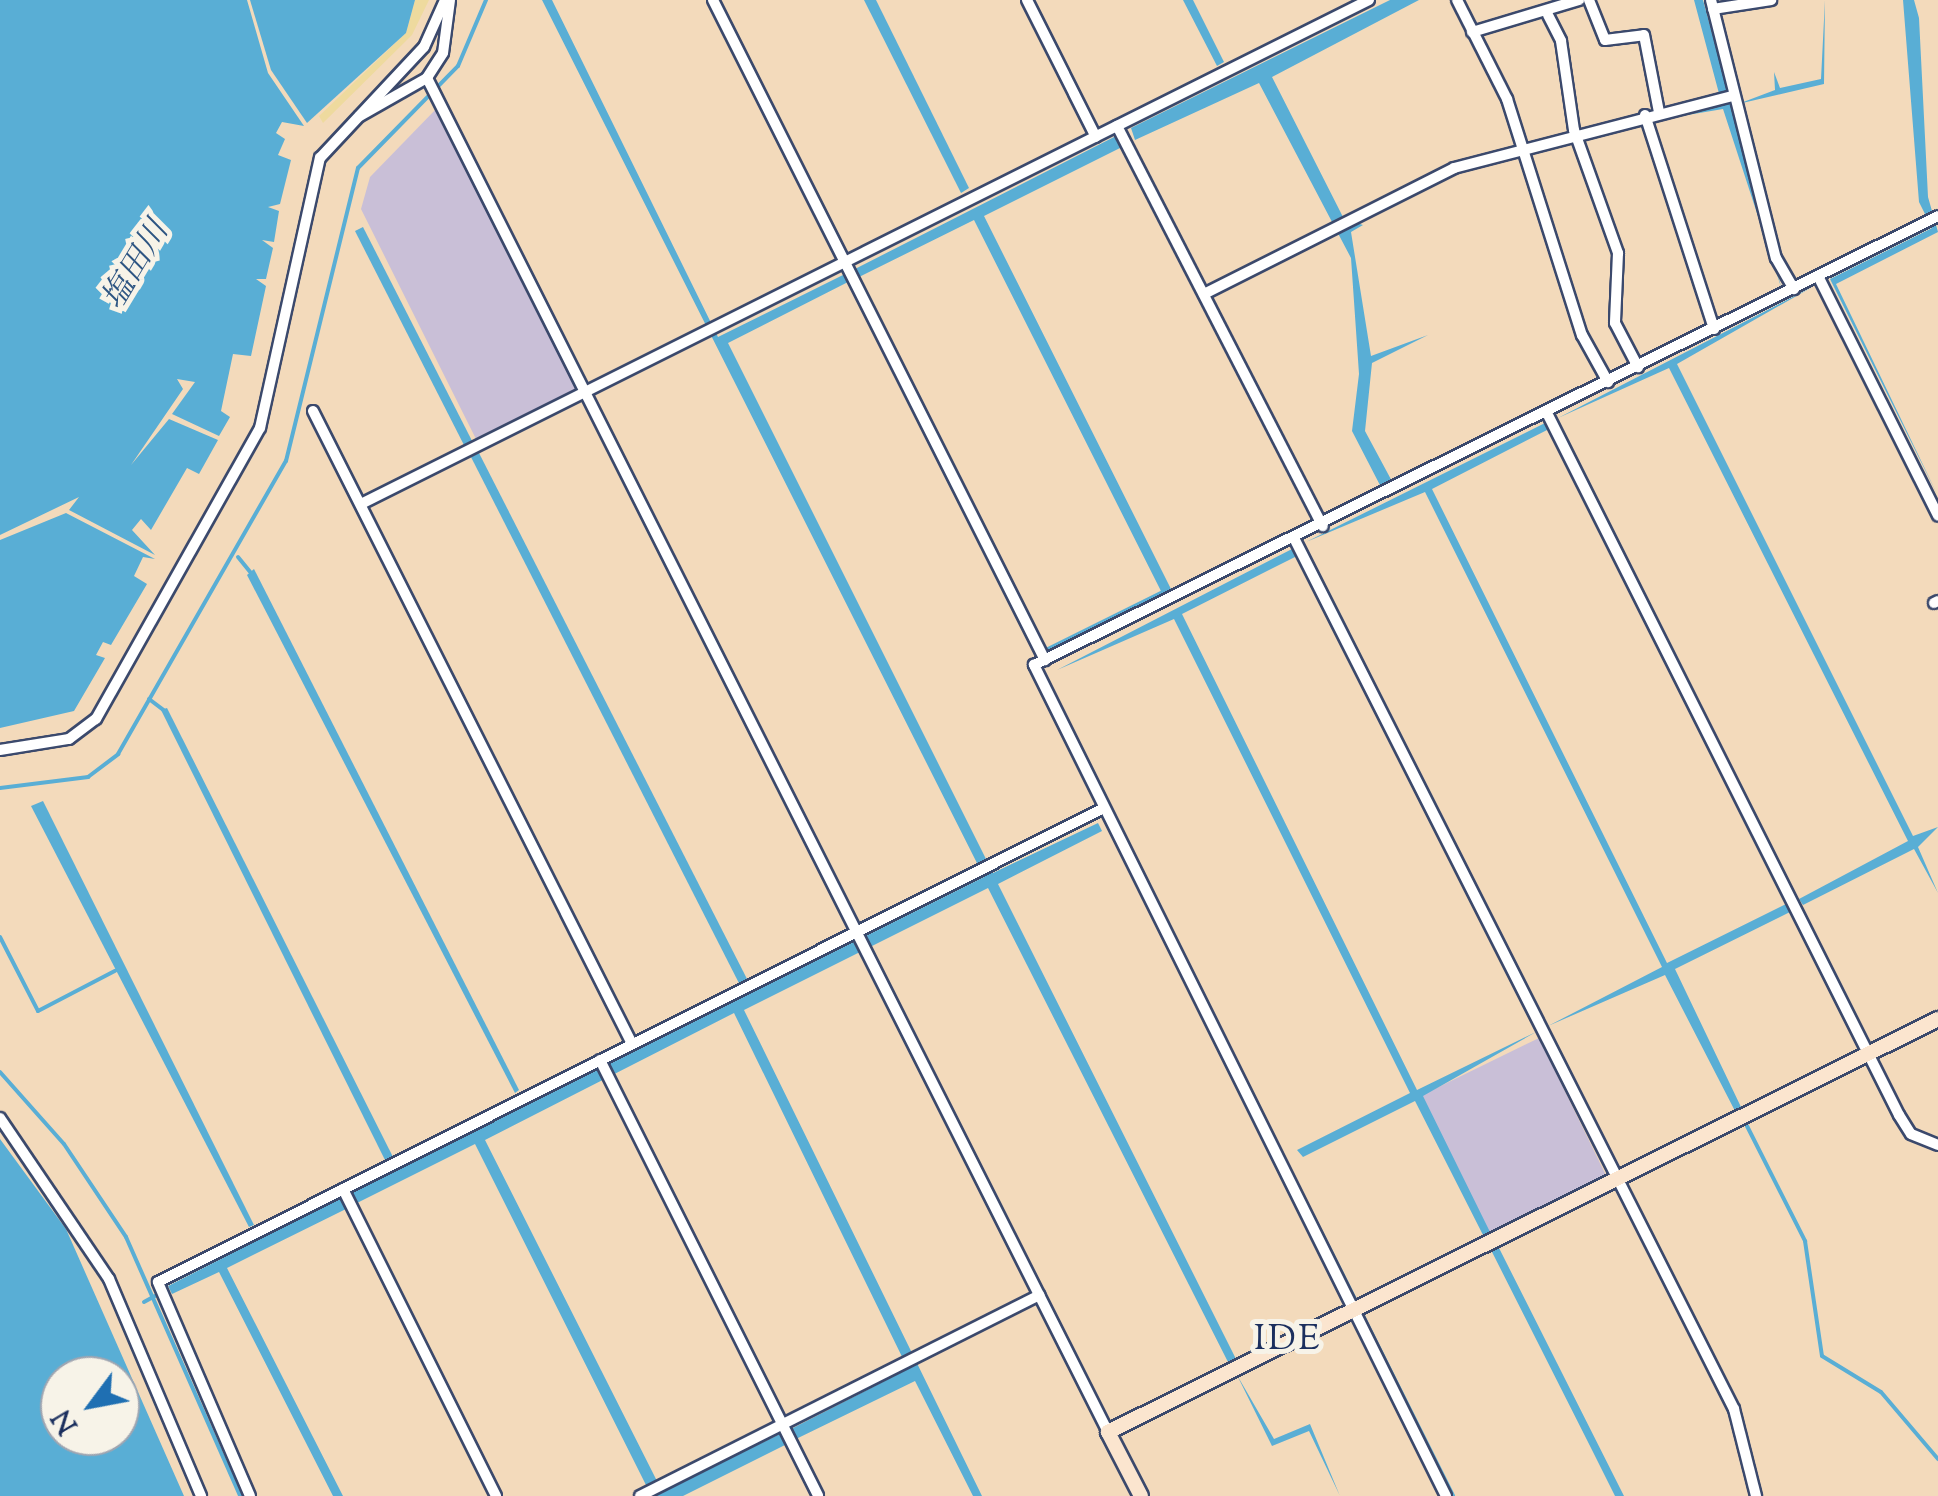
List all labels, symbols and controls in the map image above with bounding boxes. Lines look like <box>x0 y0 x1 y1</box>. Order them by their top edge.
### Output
water label: 塩田川 <box>96 215 178 317</box>
district label: IDE <box>1254 1320 1322 1362</box>
north arrow <box>40 1356 140 1456</box>
text: N <box>43 1401 89 1441</box>

